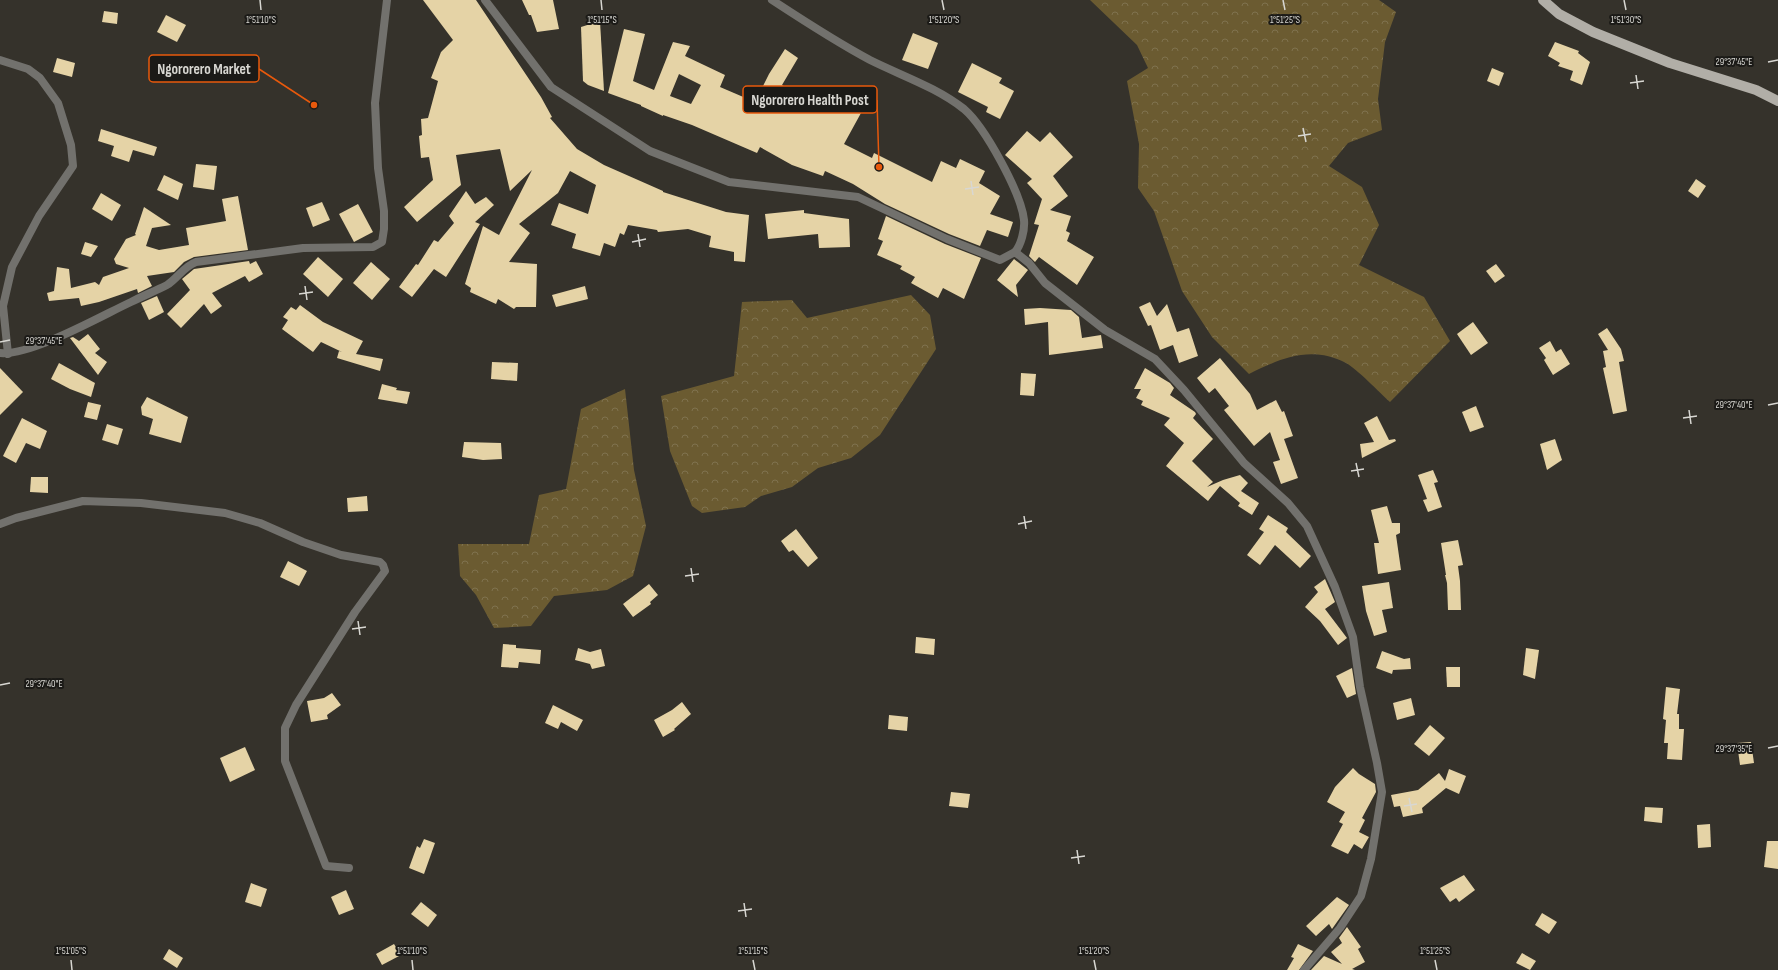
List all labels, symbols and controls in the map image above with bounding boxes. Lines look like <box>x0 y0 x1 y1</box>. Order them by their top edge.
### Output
text: 1°51'10"S <box>246 14 276 26</box>
text: 1°51'15"S <box>587 14 617 26</box>
text: 1°51'20"S <box>929 14 959 26</box>
text: 1°51'25"S <box>1270 14 1300 26</box>
text: 1°51'30"S <box>1611 14 1641 26</box>
callout: Ngororero Market <box>149 55 259 82</box>
text: 29°37'45"E <box>1716 56 1752 68</box>
text: Ngororero Market <box>157 60 251 79</box>
callout: Ngororero Health Post <box>743 86 877 113</box>
text: Ngororero Health Post <box>751 91 869 110</box>
text: 29°37'45"E <box>26 335 62 347</box>
text: 29°37'40"E <box>1715 399 1753 411</box>
text: 29°37'40"E <box>25 678 63 690</box>
text: 29°37'35"E <box>1716 743 1752 755</box>
text: 1°51'05"S <box>56 945 86 957</box>
text: 1°51'10"S <box>397 945 427 957</box>
text: 1°51'15"S <box>738 945 768 957</box>
text: 1°51'20"S <box>1079 945 1109 957</box>
text: 1°51'25"S <box>1420 945 1450 957</box>

